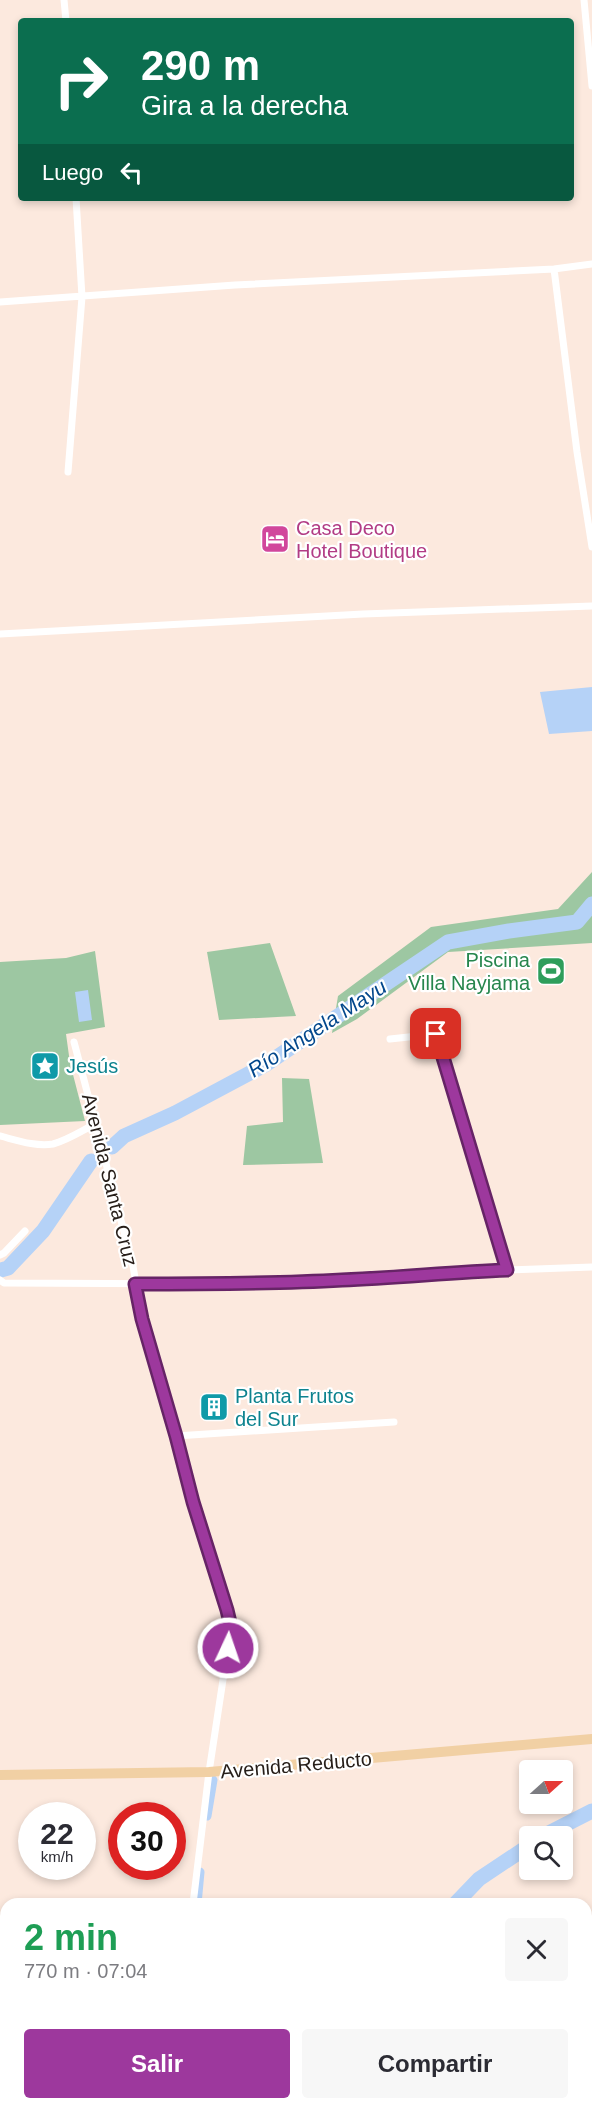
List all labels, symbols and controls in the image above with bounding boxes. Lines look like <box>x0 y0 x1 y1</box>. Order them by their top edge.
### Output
icon: right <box>42 42 120 120</box>
text: 290 m <box>141 42 260 89</box>
text: Gira a la derecha <box>141 91 348 121</box>
icon: left <box>115 156 148 189</box>
text: Luego <box>42 160 103 185</box>
place label: Casa Deco Hotel Boutique <box>296 517 427 562</box>
hotel icon: Casa Deco Hotel Boutique <box>259 523 291 555</box>
place label: Piscina Villa Nayjama <box>408 949 531 994</box>
sports icon: Piscina Villa Nayjama <box>535 955 567 987</box>
water label: Río Angela Mayu <box>244 975 391 1081</box>
pin <box>410 1008 461 1059</box>
icon: arrive <box>419 1017 452 1050</box>
place icon: Jesús <box>29 1050 61 1082</box>
place label: Jesús <box>66 1055 118 1077</box>
street label: Avenida Santa Cruz <box>78 1091 142 1269</box>
place label: Planta Frutos del Sur <box>235 1385 354 1430</box>
building icon: Planta Frutos del Sur <box>198 1391 230 1423</box>
position arrow <box>196 1616 260 1680</box>
street label: Avenida Reducto <box>219 1747 373 1783</box>
north arrow <box>519 1760 573 1814</box>
map controls <box>519 1760 573 1880</box>
speed limit sign: 30 <box>108 1802 186 1880</box>
text: 22 <box>40 1817 74 1850</box>
button: search <box>519 1826 573 1880</box>
text: km/h <box>41 1848 73 1865</box>
text: 2 min <box>24 1917 118 1958</box>
button: close <box>505 1918 568 1981</box>
text: 770 m · 07:04 <box>24 1960 147 1982</box>
button: Salir <box>24 2029 290 2098</box>
button: Compartir <box>302 2029 568 2098</box>

